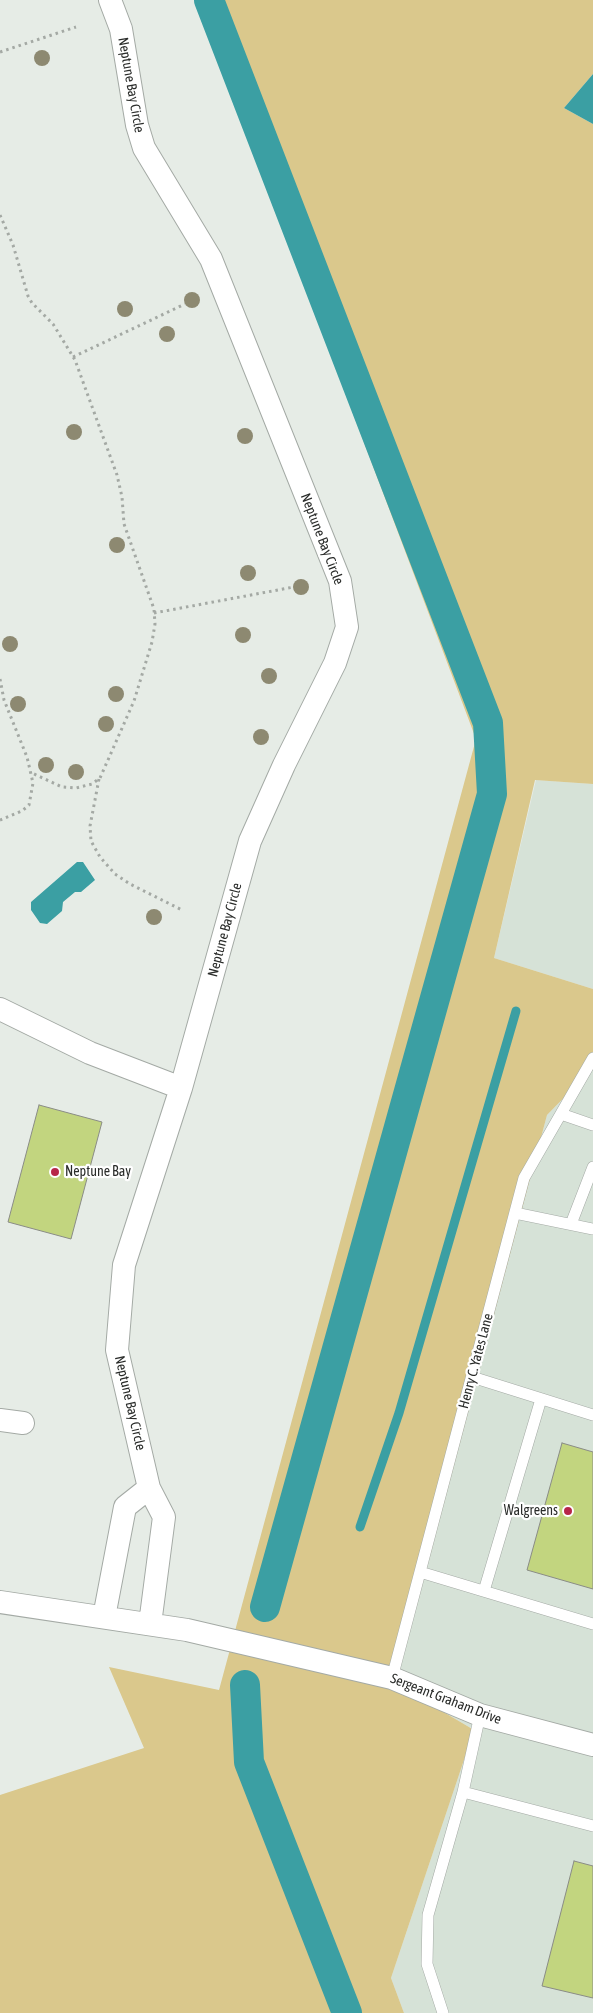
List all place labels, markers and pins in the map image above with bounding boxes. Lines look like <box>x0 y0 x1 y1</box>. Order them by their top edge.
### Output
place label: Neptune Bay <box>65 1164 131 1180</box>
marker: Neptune Bay <box>49 1166 61 1178</box>
place label: Walgreens <box>504 1503 558 1519</box>
marker: Walgreens <box>562 1505 574 1517</box>

